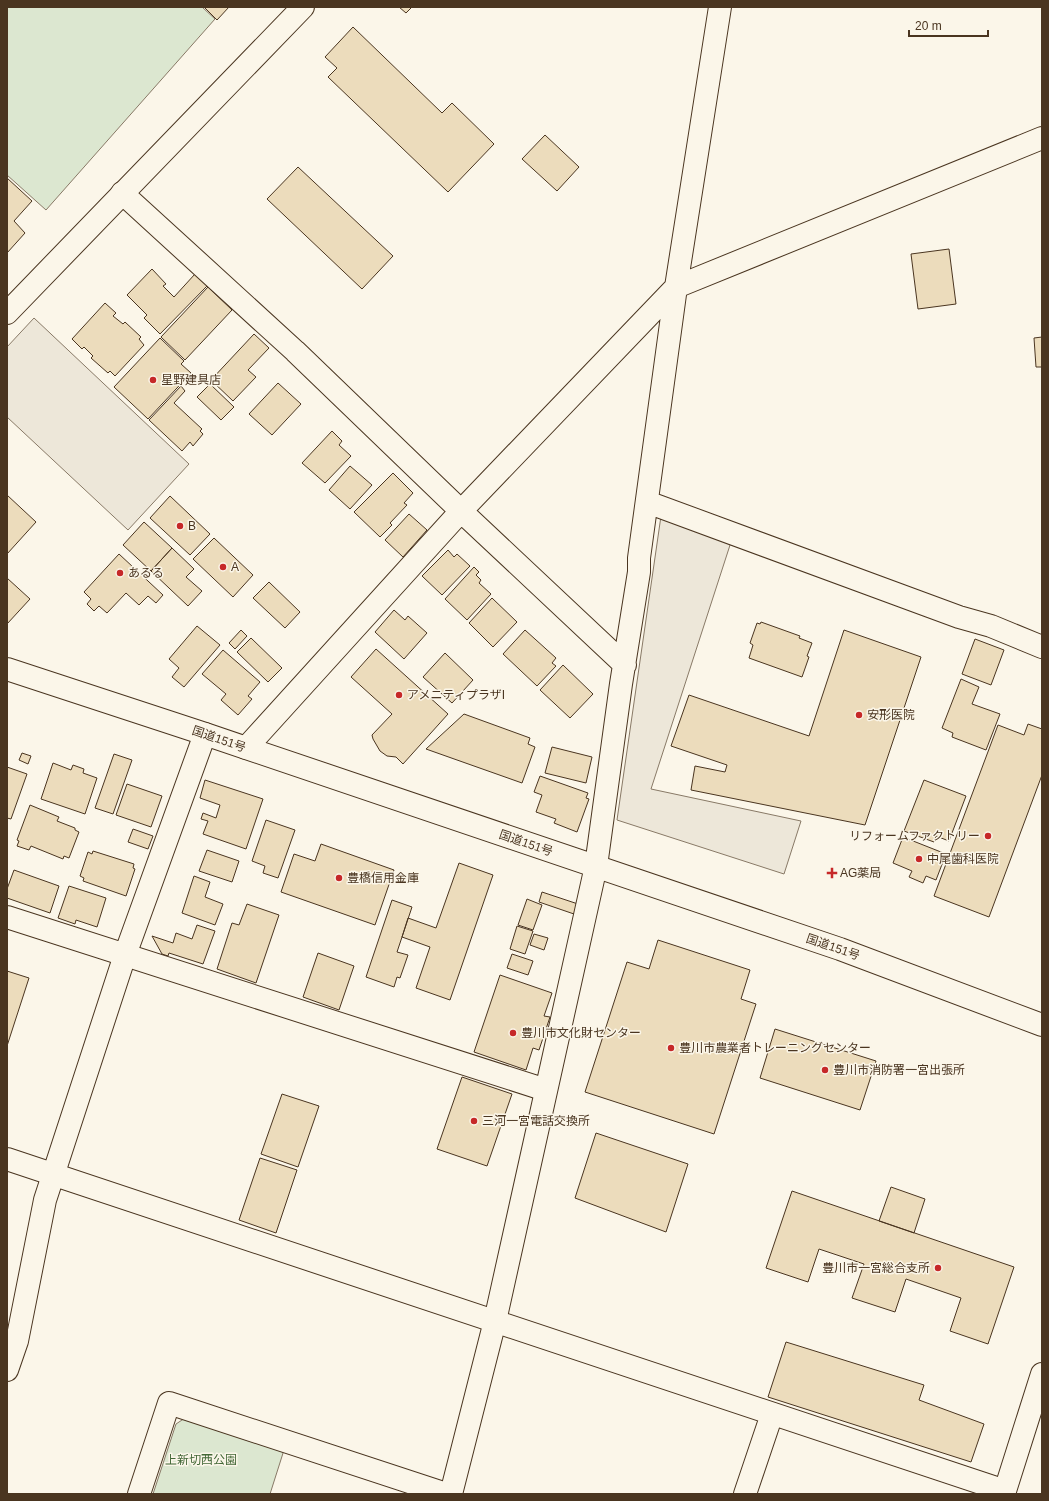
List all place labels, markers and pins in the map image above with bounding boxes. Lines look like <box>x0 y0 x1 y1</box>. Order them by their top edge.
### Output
place label: 星野建具店 <box>161 373 221 387</box>
marker: 星野建具店 <box>148 375 158 385</box>
place label: B <box>188 519 196 533</box>
marker: B <box>175 521 185 531</box>
place label: A <box>231 560 239 574</box>
marker: A <box>218 562 228 572</box>
place label: あるる <box>128 566 164 580</box>
marker: あるる <box>115 568 125 578</box>
place label: アメニティプラザI <box>407 688 505 702</box>
marker: アメニティプラザI <box>394 690 404 700</box>
place label: 安形医院 <box>867 708 915 722</box>
marker: 安形医院 <box>854 710 864 720</box>
place label: リフォームファクトリー <box>849 829 980 843</box>
marker: リフォームファクトリー <box>983 831 993 841</box>
place label: 中尾歯科医院 <box>927 852 999 866</box>
marker: 中尾歯科医院 <box>914 854 924 864</box>
place label: AG薬局 <box>840 866 881 880</box>
marker: AG薬局 <box>827 868 837 878</box>
place label: 豊橋信用金庫 <box>347 871 419 885</box>
marker: 豊橋信用金庫 <box>334 873 344 883</box>
place label: 豊川市文化財センター <box>521 1026 641 1040</box>
marker: 豊川市文化財センター <box>508 1028 518 1038</box>
place label: 豊川市農業者トレーニングセンター <box>679 1041 871 1055</box>
marker: 豊川市農業者トレーニングセンター <box>666 1043 676 1053</box>
place label: 豊川市消防署一宮出張所 <box>833 1063 965 1077</box>
marker: 豊川市消防署一宮出張所 <box>820 1065 830 1075</box>
place label: 三河一宮電話交換所 <box>482 1114 590 1128</box>
marker: 三河一宮電話交換所 <box>469 1116 479 1126</box>
place label: 豊川市一宮総合支所 <box>822 1261 930 1275</box>
marker: 豊川市一宮総合支所 <box>933 1263 943 1273</box>

